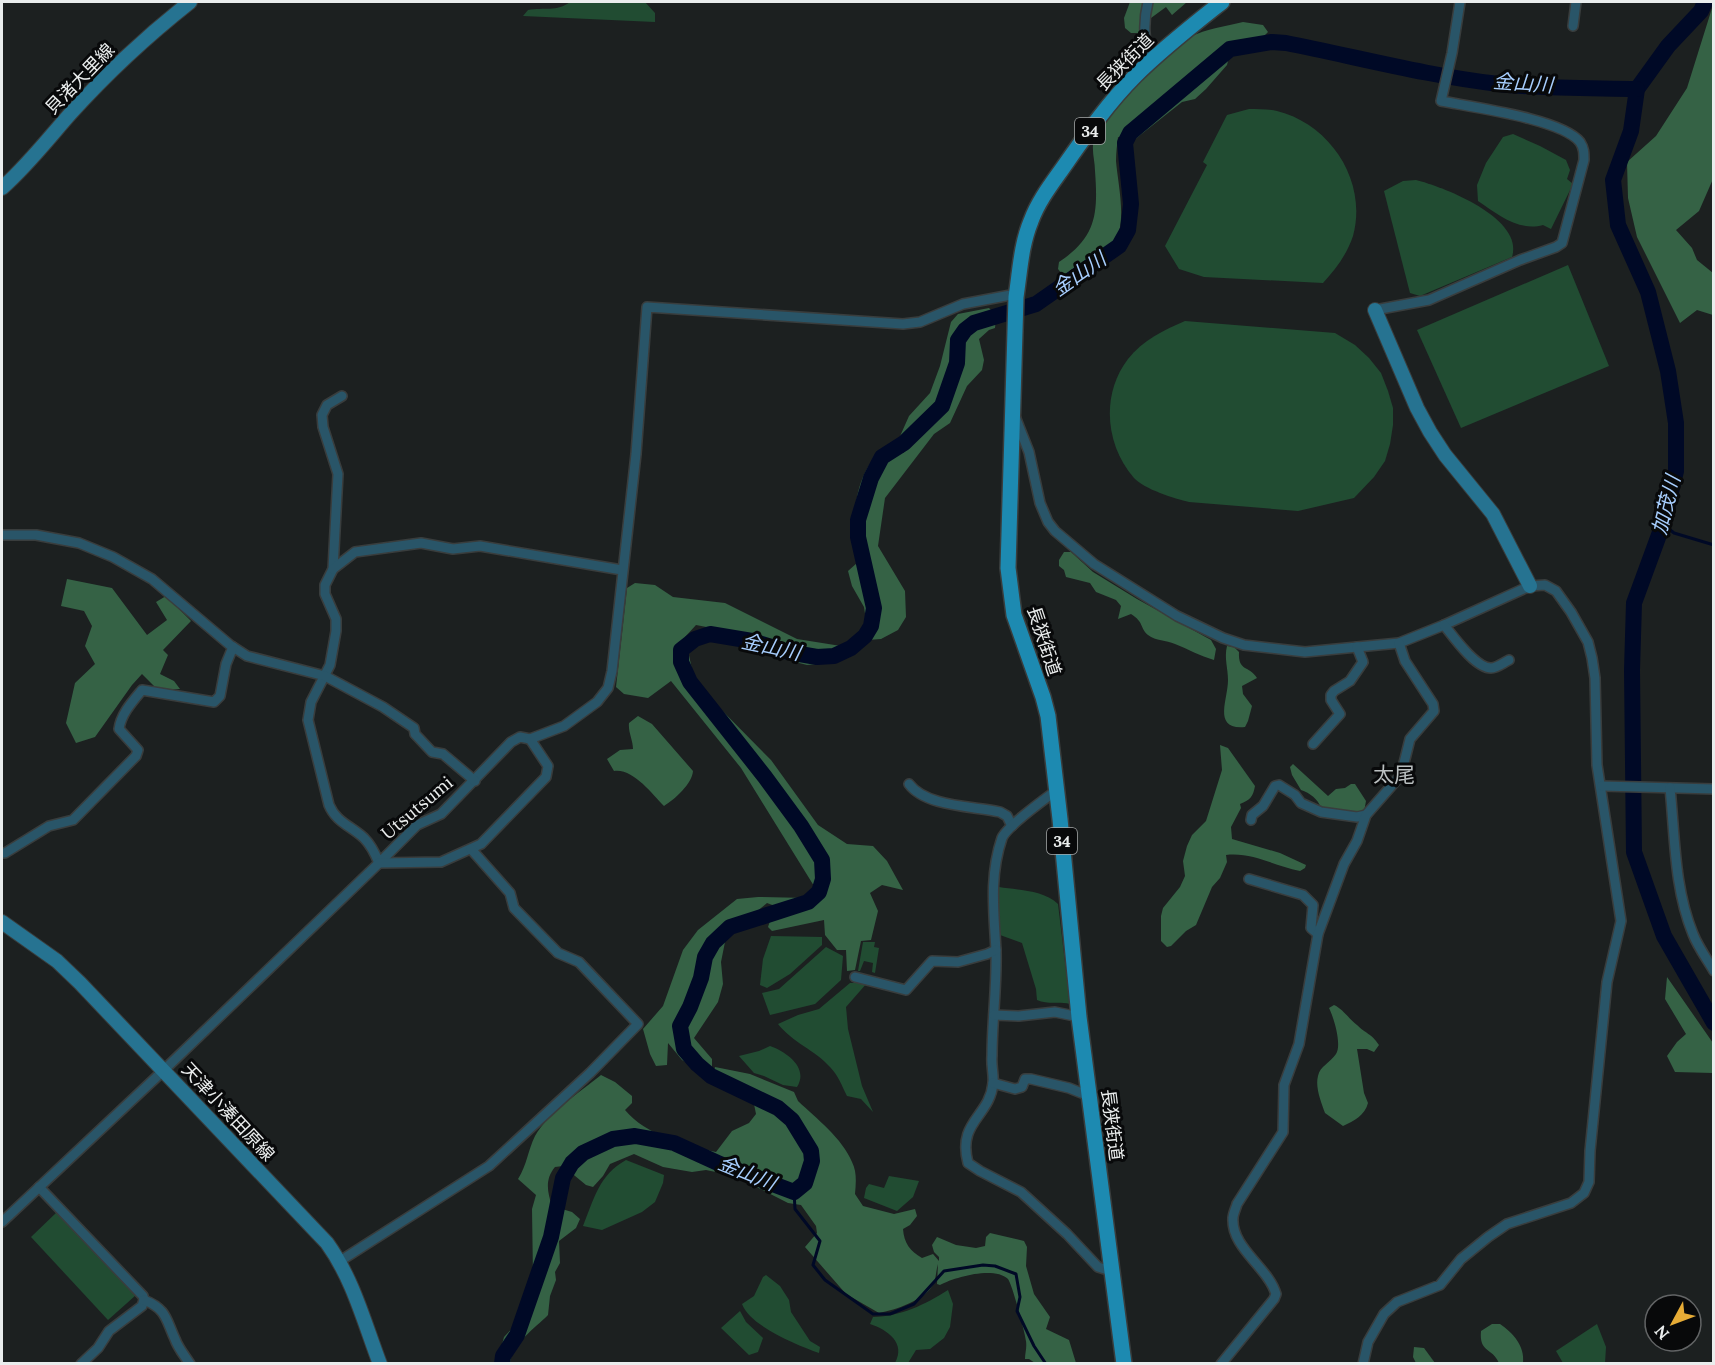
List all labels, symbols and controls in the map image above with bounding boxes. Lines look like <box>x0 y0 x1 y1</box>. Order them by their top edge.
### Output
street label: 長狭街道 <box>1091 28 1158 95</box>
street label: 貝渚大里線 <box>40 38 119 119</box>
water label: 金山川 <box>1492 68 1556 97</box>
road number: 34 <box>1075 118 1105 144</box>
water label: 金山川 <box>1047 245 1112 301</box>
water label: 加茂川 <box>1646 471 1685 537</box>
street label: 長狭街道 <box>1022 603 1067 679</box>
water label: 金山川 <box>739 628 805 665</box>
district label: 太尾 <box>1373 761 1415 788</box>
street label: Utsutsumi <box>376 771 457 844</box>
road number: 34 <box>1047 828 1077 854</box>
street label: 天津小湊田原線 <box>177 1058 280 1166</box>
street label: 長狭街道 <box>1097 1088 1128 1162</box>
water label: 金山川 <box>715 1150 782 1196</box>
north arrow <box>1643 1293 1703 1353</box>
text: N <box>1650 1322 1673 1344</box>

